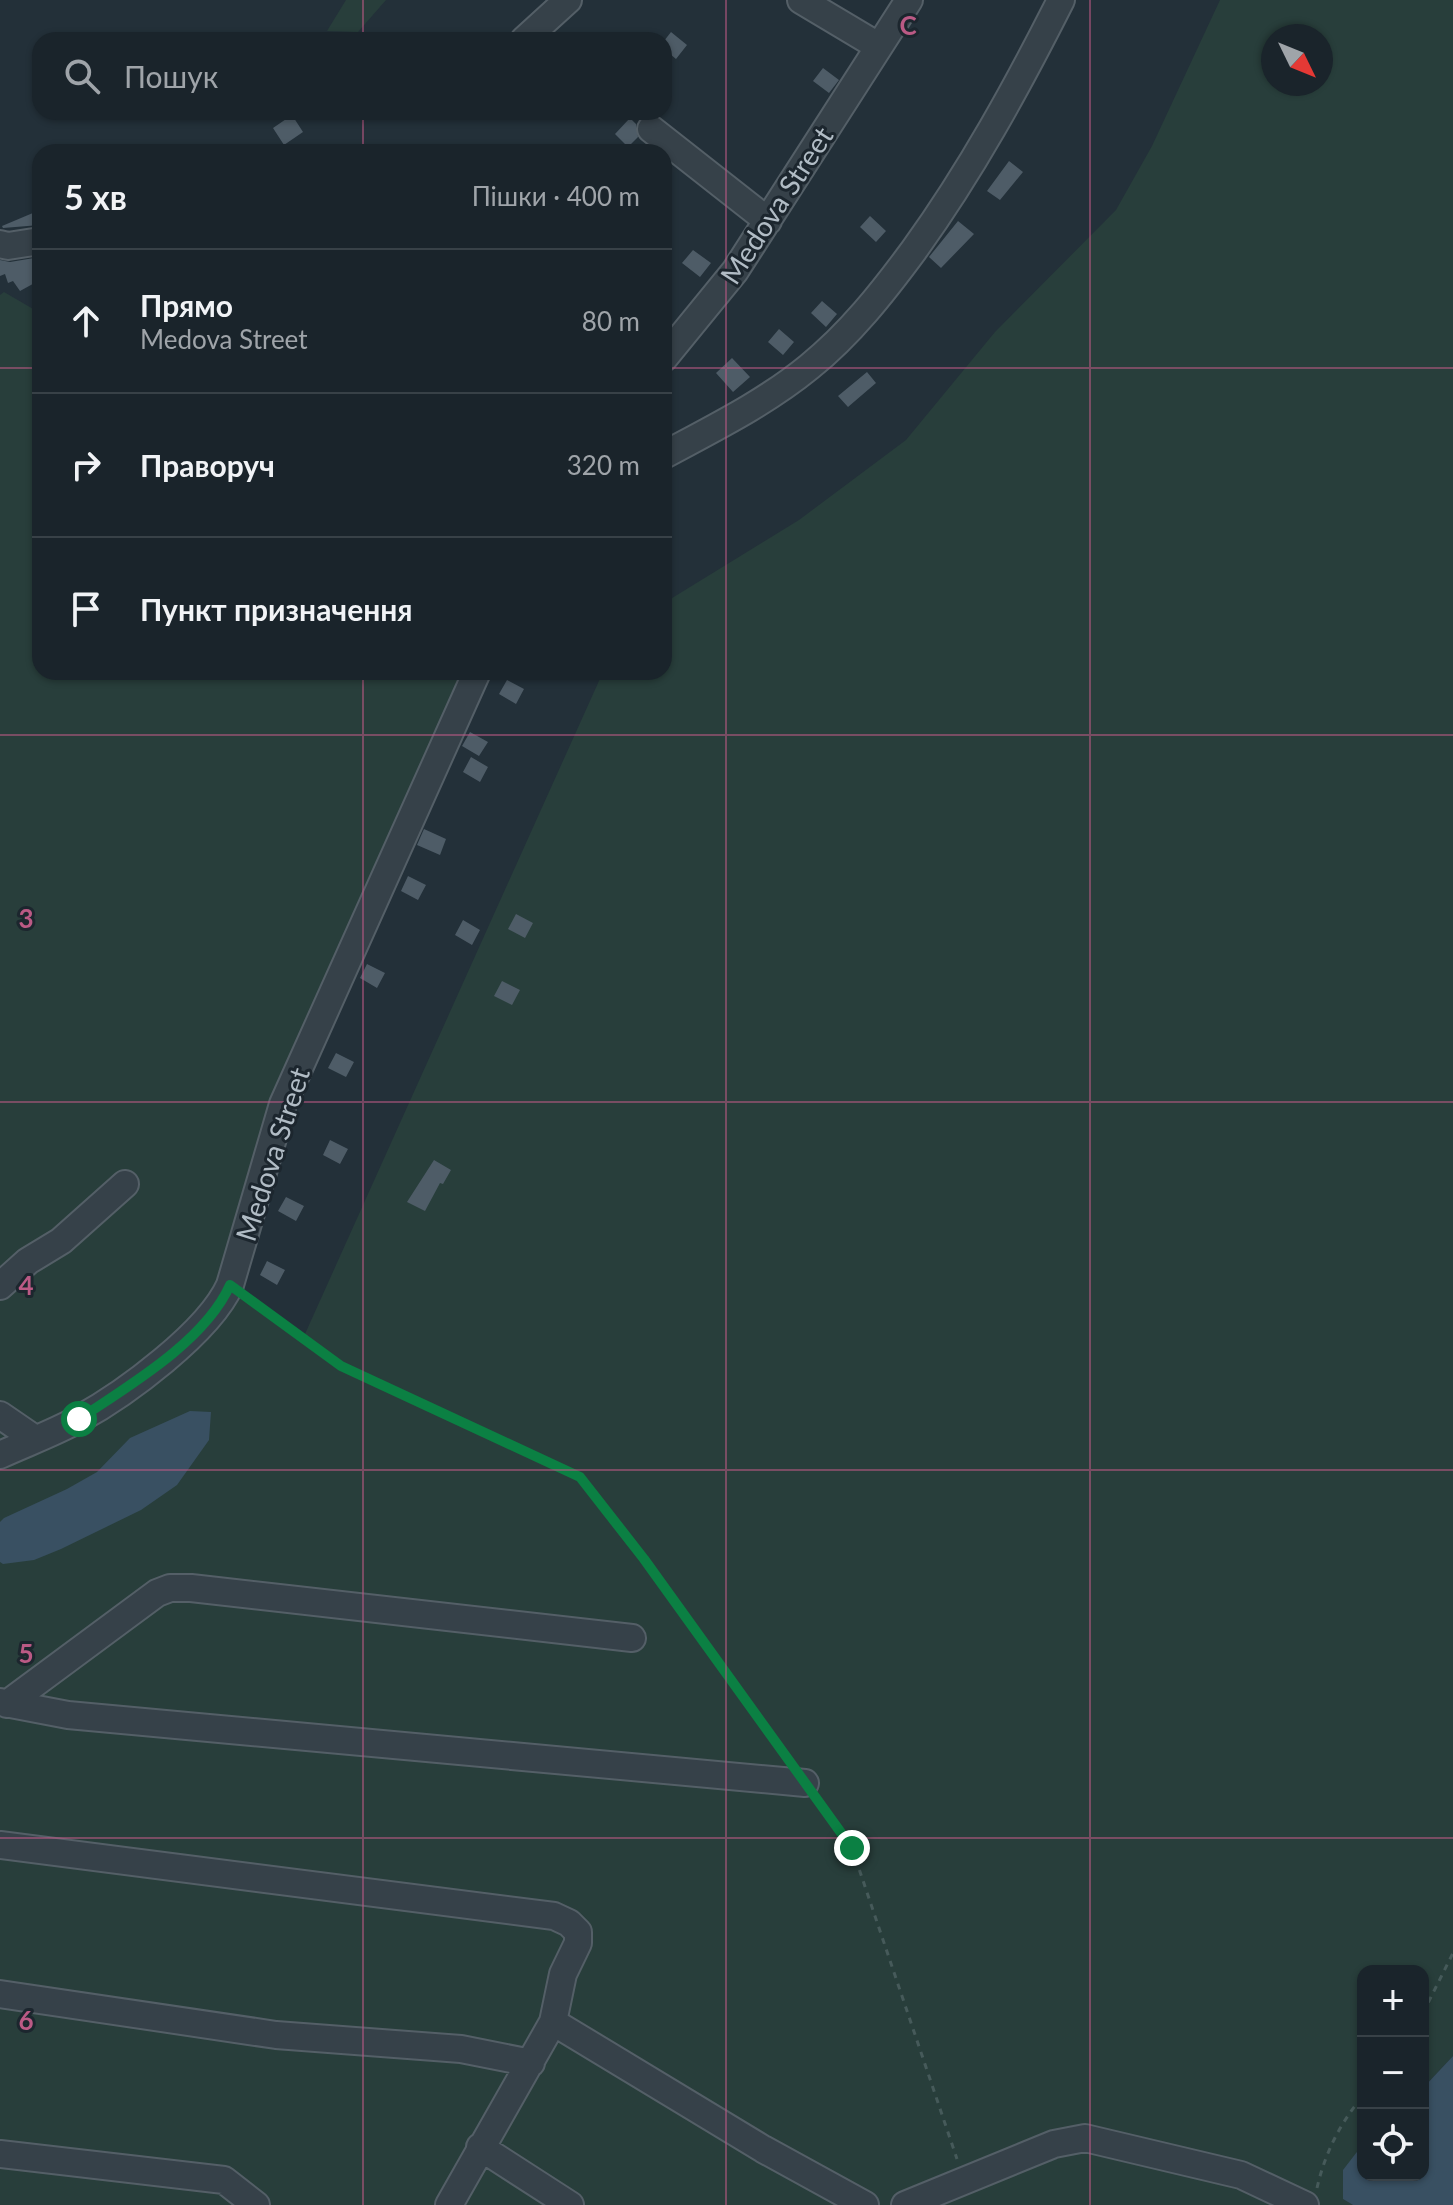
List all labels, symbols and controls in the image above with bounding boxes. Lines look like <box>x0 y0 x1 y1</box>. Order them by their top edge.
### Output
text: C <box>899 9 917 41</box>
north arrow <box>1261 24 1333 96</box>
search box <box>32 32 672 120</box>
icon: search <box>60 54 104 98</box>
text: Пошук <box>124 58 218 94</box>
street label: Medova Street <box>713 120 839 290</box>
text: 5 хв <box>64 176 127 217</box>
text: Пішки · 400 m <box>472 180 640 212</box>
text: Прямо <box>140 287 233 323</box>
icon: ahead <box>64 299 108 343</box>
text: 80 m <box>582 305 640 337</box>
text: Medova Street <box>140 323 308 355</box>
icon: right <box>64 443 108 487</box>
text: Праворуч <box>140 447 275 483</box>
text: 320 m <box>567 449 640 481</box>
icon: arrive <box>64 587 108 631</box>
text: Пункт призначення <box>140 591 413 627</box>
text: 3 <box>18 902 34 934</box>
street label: Medova Street <box>228 1063 316 1245</box>
text: 4 <box>18 1269 34 1301</box>
route start <box>61 1401 97 1437</box>
text: 5 <box>18 1637 34 1669</box>
route end <box>834 1830 870 1866</box>
map controls <box>1357 1965 1429 2181</box>
button: + <box>1357 1965 1429 2037</box>
text: 6 <box>18 2004 34 2036</box>
button: − <box>1357 2037 1429 2109</box>
button: locate <box>1357 2109 1429 2181</box>

